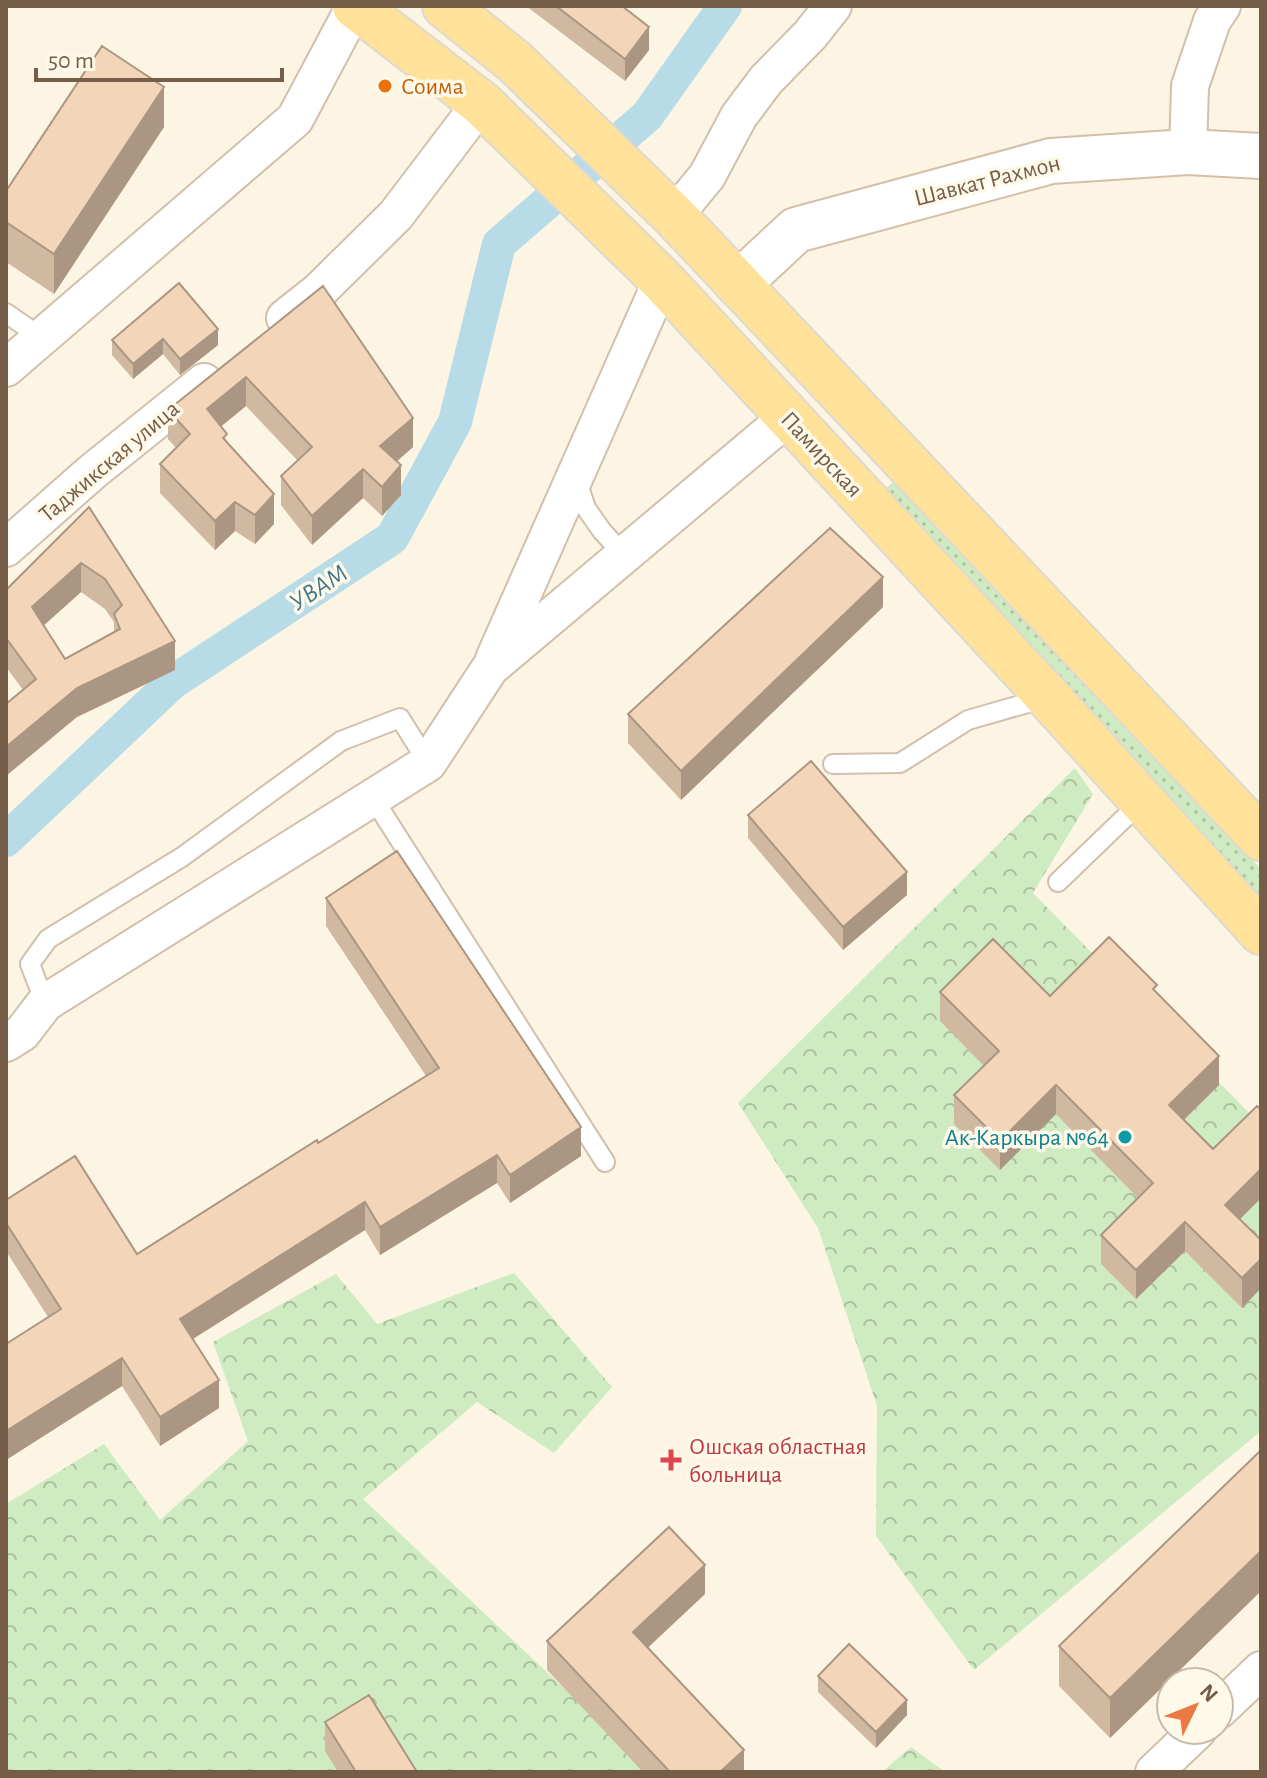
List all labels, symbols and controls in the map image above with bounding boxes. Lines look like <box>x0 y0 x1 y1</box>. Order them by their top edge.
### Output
scale bar <box>36 32 282 82</box>
text: 50 m <box>48 49 94 73</box>
place label: Соима <box>401 75 464 99</box>
marker: Соима <box>376 77 394 95</box>
street label: Шавкат Рахмон <box>912 151 1063 211</box>
street label: Таджикская улица <box>35 396 184 527</box>
street label: Памирская <box>776 407 867 502</box>
water label: УВАМ <box>285 560 352 616</box>
place label: Ак-Каркыра №64 <box>945 1126 1109 1150</box>
marker: Ак-Каркыра №64 <box>1116 1128 1134 1146</box>
place label: Ошская областная больница <box>689 1435 867 1487</box>
marker: Ошская областная больница <box>660 1449 682 1471</box>
north arrow <box>1155 1666 1235 1746</box>
text: N <box>1196 1680 1222 1706</box>

